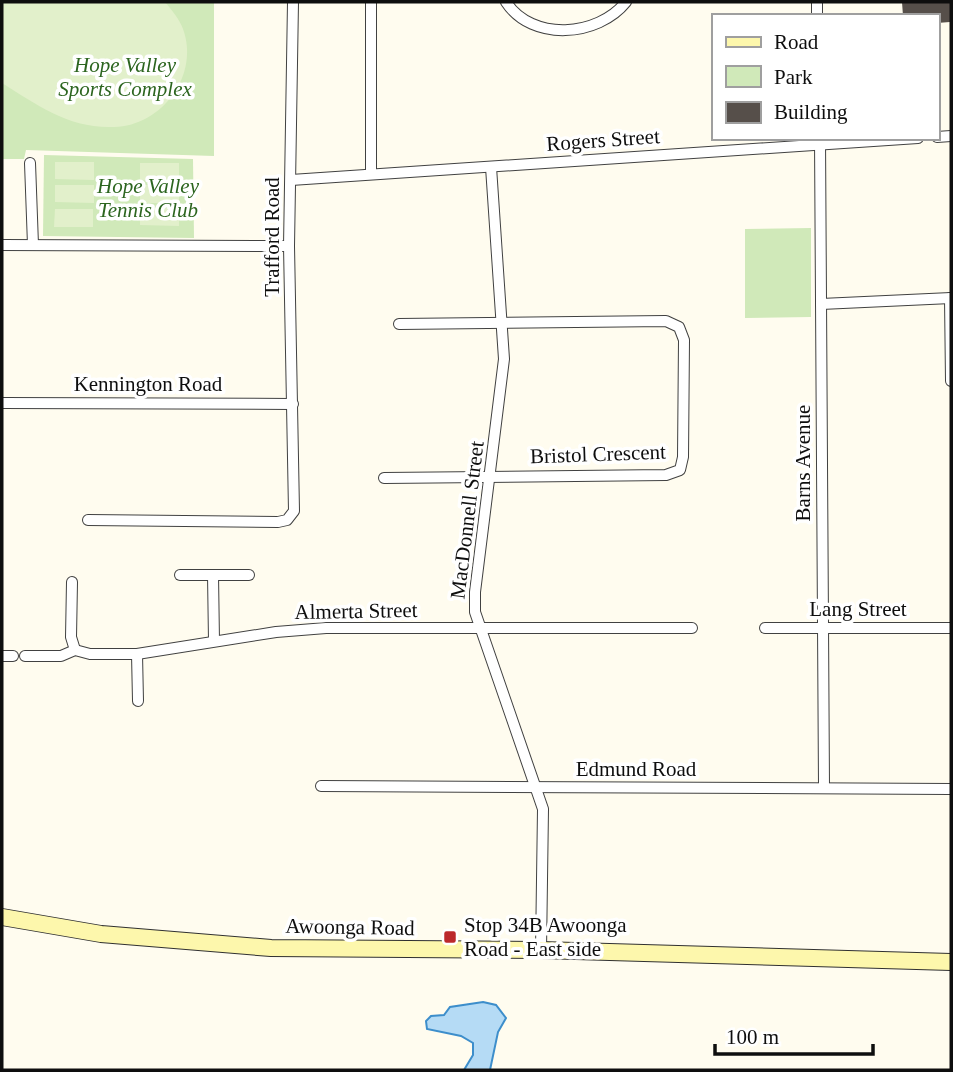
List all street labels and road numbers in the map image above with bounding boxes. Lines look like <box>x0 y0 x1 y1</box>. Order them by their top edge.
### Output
street label: Rogers Street <box>545 124 661 156</box>
street label: Trafford Road <box>260 177 284 297</box>
street label: Kennington Road <box>74 372 223 396</box>
street label: Barns Avenue <box>791 405 815 521</box>
street label: MacDonnell Street <box>445 439 489 600</box>
street label: Bristol Crescent <box>530 440 666 468</box>
street label: Lang Street <box>809 597 907 621</box>
street label: Almerta Street <box>294 598 418 624</box>
street label: Edmund Road <box>576 757 697 781</box>
street label: Awoonga Road <box>285 914 415 940</box>

